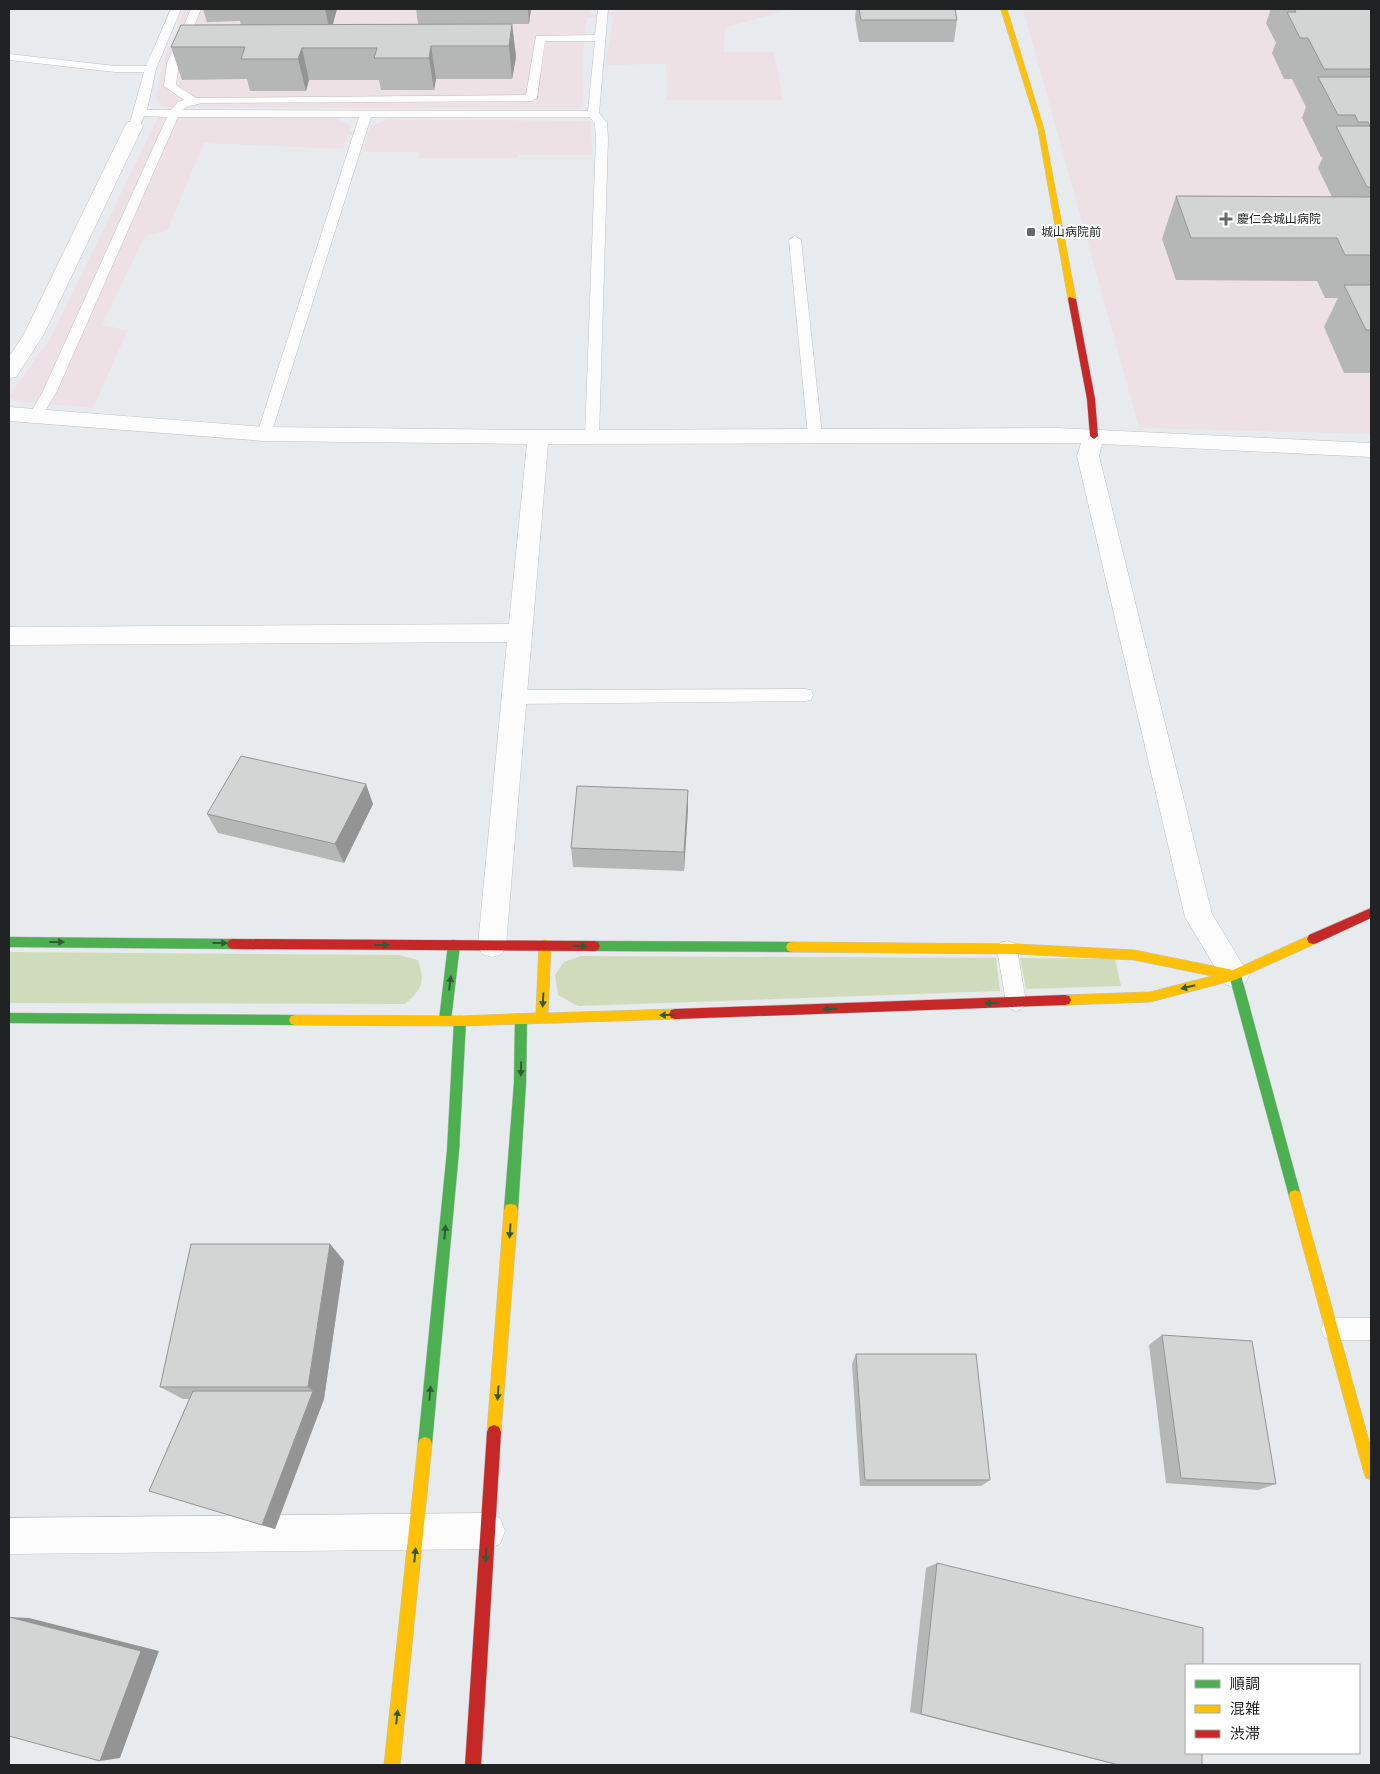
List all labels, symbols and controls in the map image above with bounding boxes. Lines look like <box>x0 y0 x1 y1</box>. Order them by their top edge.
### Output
place label: 慶仁会城山病院 <box>1237 210 1321 228</box>
marker: 慶仁会城山病院 <box>1219 212 1233 226</box>
place label: 城山病院前 <box>1041 223 1101 241</box>
marker: 城山病院前 <box>1025 226 1037 238</box>
one-way arrow <box>50 938 66 946</box>
one-way arrow <box>212 939 228 947</box>
one-way arrow <box>375 941 391 949</box>
one-way arrow <box>572 942 588 950</box>
one-way arrow <box>446 974 454 990</box>
one-way arrow <box>1181 983 1196 991</box>
one-way arrow <box>538 992 546 1008</box>
one-way arrow <box>984 999 1000 1007</box>
one-way arrow <box>821 1005 837 1013</box>
one-way arrow <box>659 1011 675 1019</box>
one-way arrow <box>517 1061 525 1077</box>
one-way arrow <box>441 1223 449 1239</box>
one-way arrow <box>505 1223 513 1239</box>
one-way arrow <box>426 1385 434 1401</box>
one-way arrow <box>493 1385 501 1401</box>
one-way arrow <box>411 1547 419 1563</box>
one-way arrow <box>482 1547 490 1563</box>
legend <box>1185 1664 1360 1754</box>
text: 順調 <box>1230 1673 1260 1695</box>
text: 混雑 <box>1230 1698 1260 1720</box>
one-way arrow <box>393 1708 401 1724</box>
text: 渋滞 <box>1230 1723 1260 1745</box>

